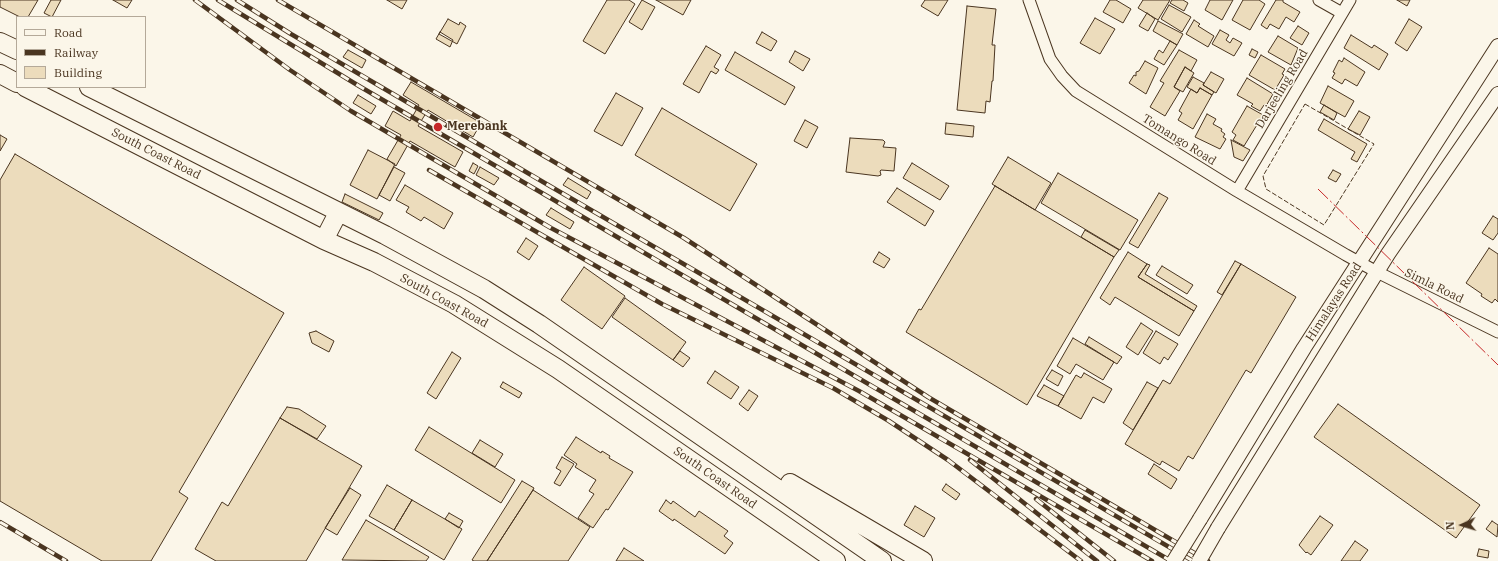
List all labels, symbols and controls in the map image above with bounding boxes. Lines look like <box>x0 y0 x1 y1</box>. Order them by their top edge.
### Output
legend <box>16 16 146 88</box>
text: Road <box>54 25 83 40</box>
text: Railway <box>54 45 98 60</box>
street label: Darjeeling Road <box>1253 47 1311 131</box>
text: Building <box>54 65 102 80</box>
street label: Tomango Road <box>1139 112 1219 168</box>
place label: Merebank <box>447 120 507 134</box>
marker: Merebank <box>432 121 444 133</box>
street label: South Coast Road <box>109 125 203 183</box>
street label: Himalayas Road <box>1303 260 1365 344</box>
street label: Simla Road <box>1402 266 1466 306</box>
street label: South Coast Road <box>398 271 490 331</box>
street label: South Coast Road <box>671 444 759 512</box>
north arrow <box>1442 505 1482 545</box>
text: N <box>1443 521 1457 531</box>

